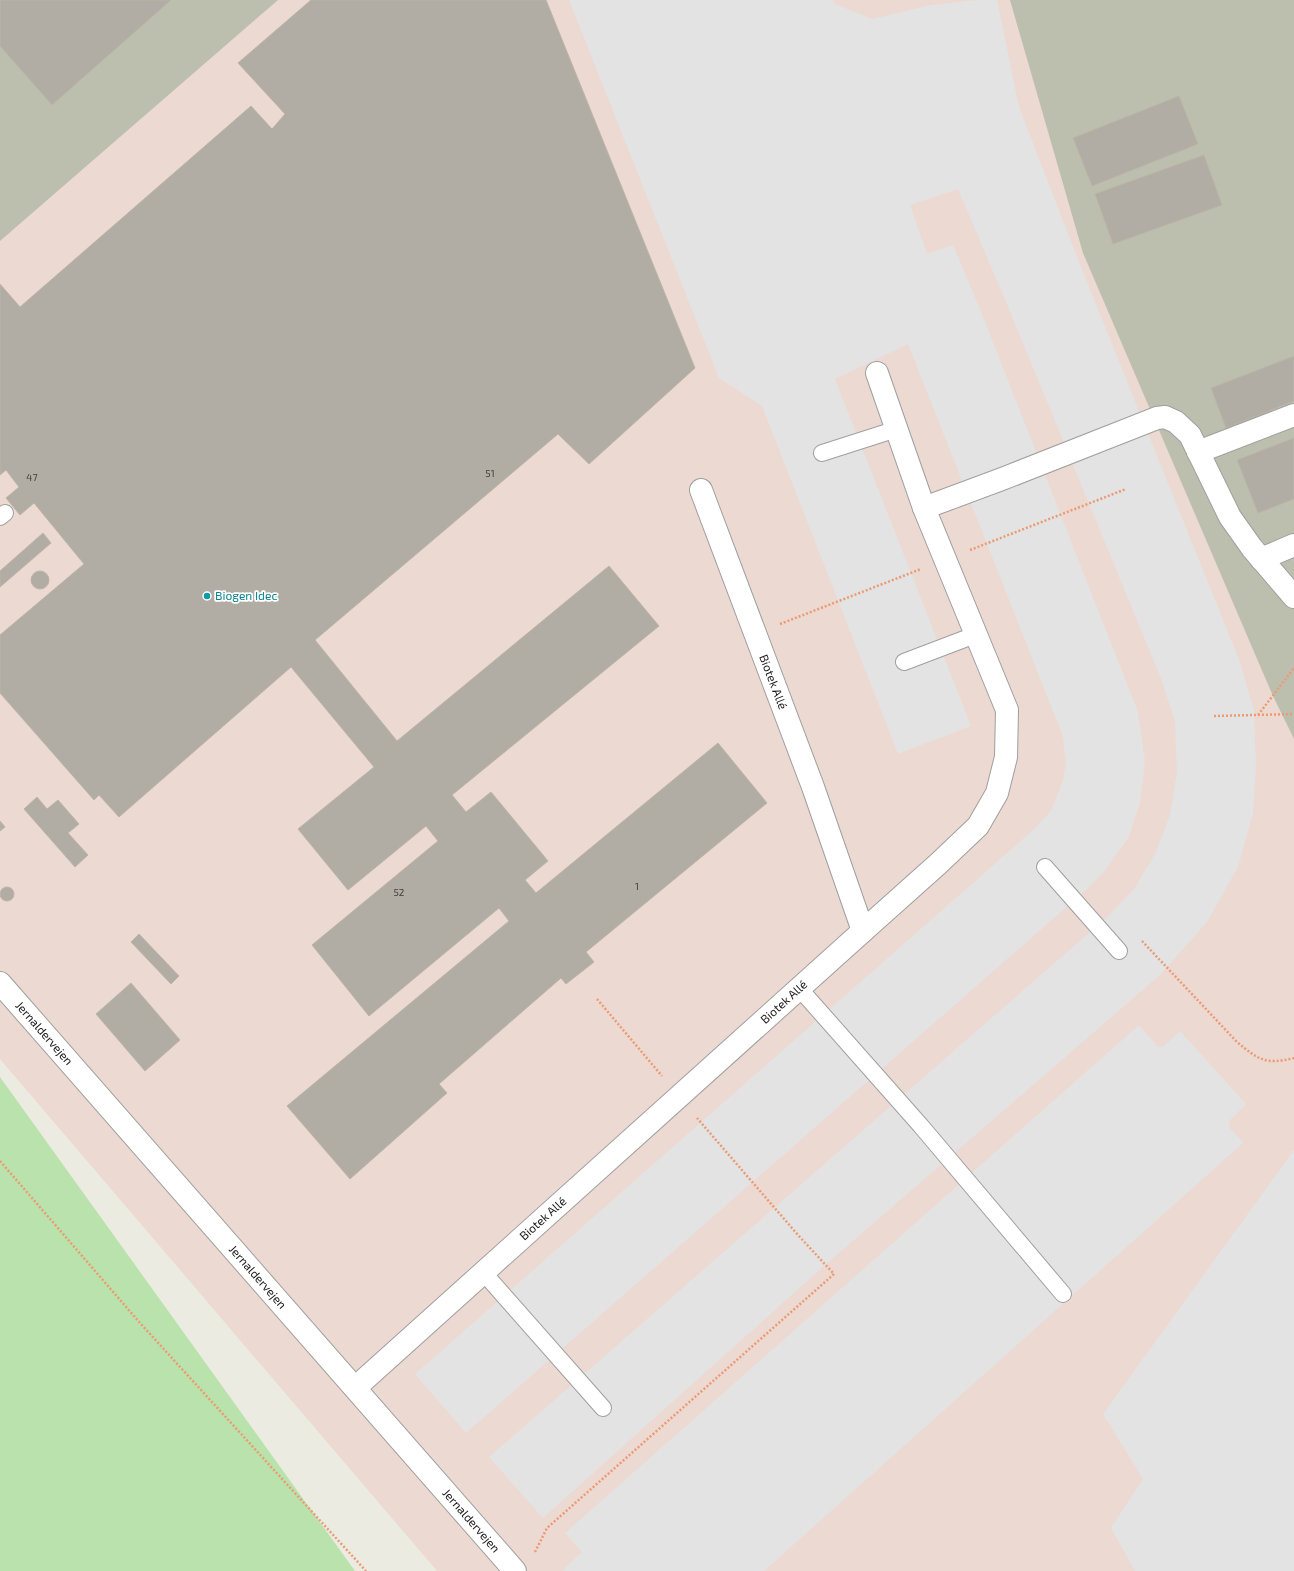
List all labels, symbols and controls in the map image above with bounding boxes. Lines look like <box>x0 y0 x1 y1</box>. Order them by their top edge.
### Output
house number: 51 <box>485 467 495 479</box>
house number: 47 <box>26 471 38 483</box>
place label: Biogen Idec <box>215 588 277 602</box>
marker: Biogen Idec <box>202 591 212 601</box>
street label: Biotek Allé <box>757 652 791 711</box>
house number: 1 <box>635 880 639 892</box>
house number: 52 <box>394 886 405 898</box>
street label: Biotek Allé <box>757 977 809 1026</box>
street label: Jernaldervejen <box>13 998 76 1067</box>
street label: Biotek Allé <box>516 1194 569 1243</box>
street label: Jernaldervejen <box>227 1242 290 1311</box>
street label: Jernaldervejen <box>440 1486 503 1555</box>

